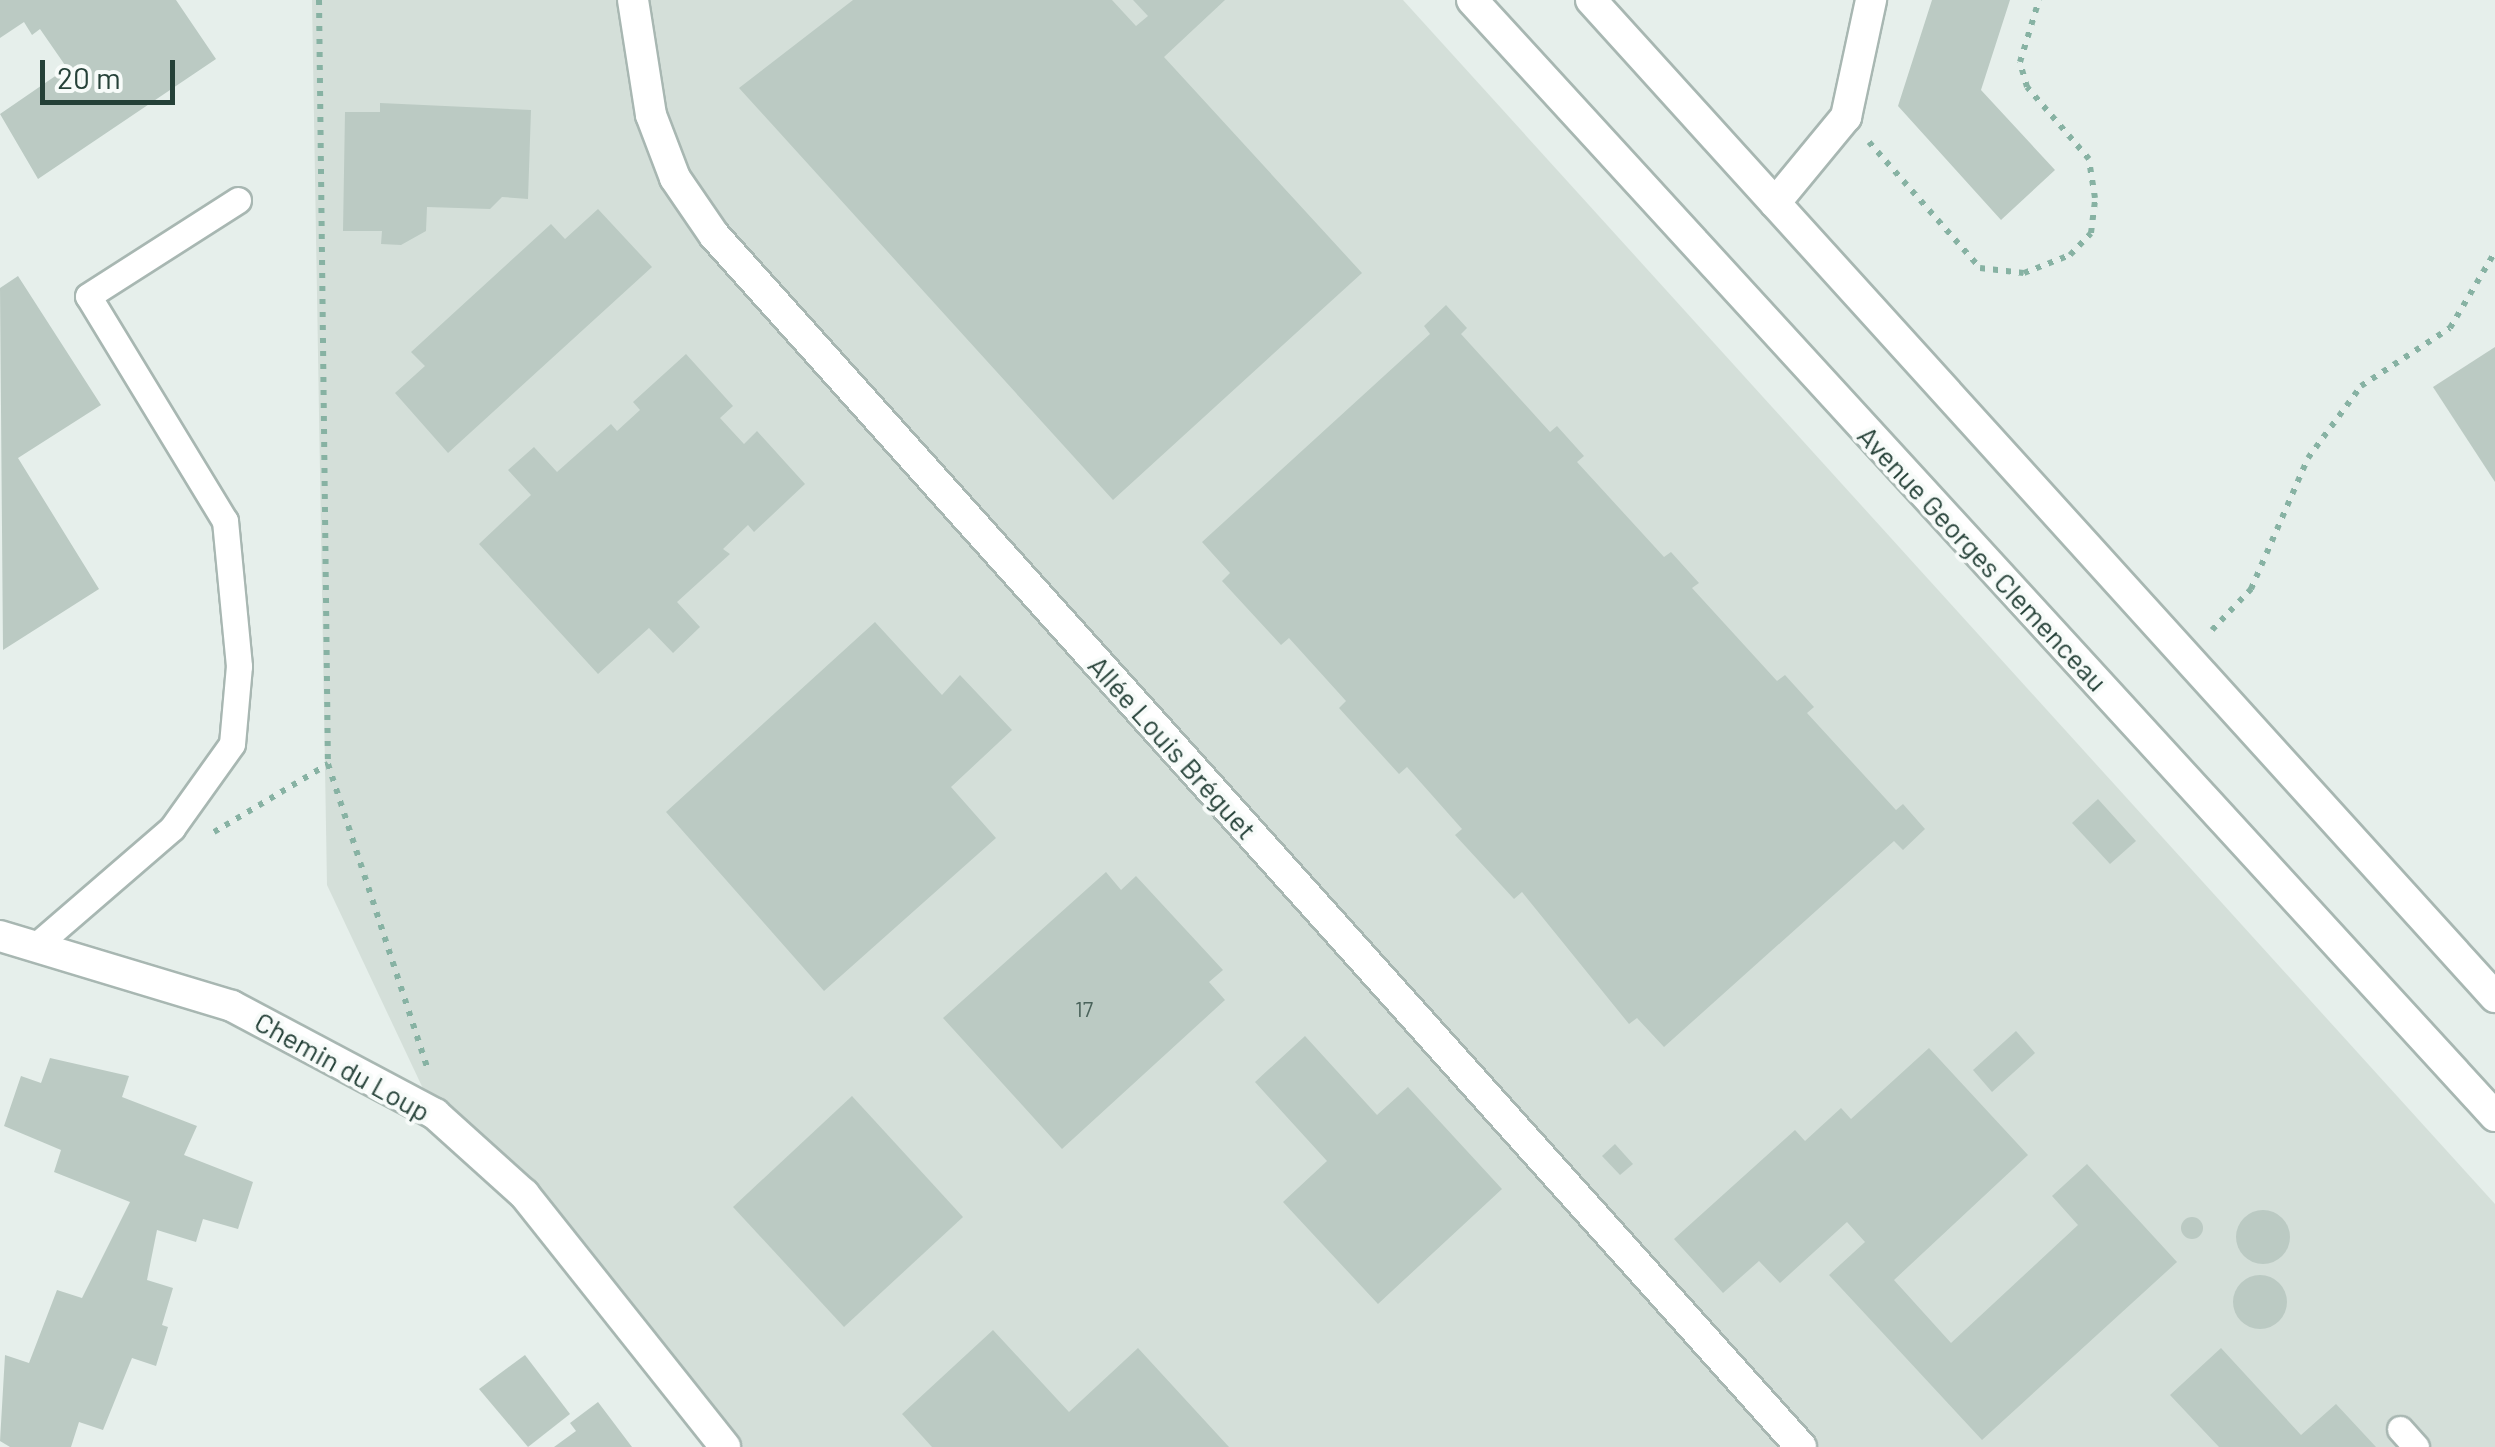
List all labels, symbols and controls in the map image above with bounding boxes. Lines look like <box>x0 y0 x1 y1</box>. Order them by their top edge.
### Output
scale bar <box>45 40 180 102</box>
text: 20 m <box>57 59 121 95</box>
street label: Avenue Georges Clemenceau <box>1851 418 2115 698</box>
street label: Allée Louis Bréguet <box>1082 648 1264 846</box>
house number: 17 <box>1075 996 1093 1022</box>
street label: Chemin du Loup <box>249 1004 437 1128</box>

